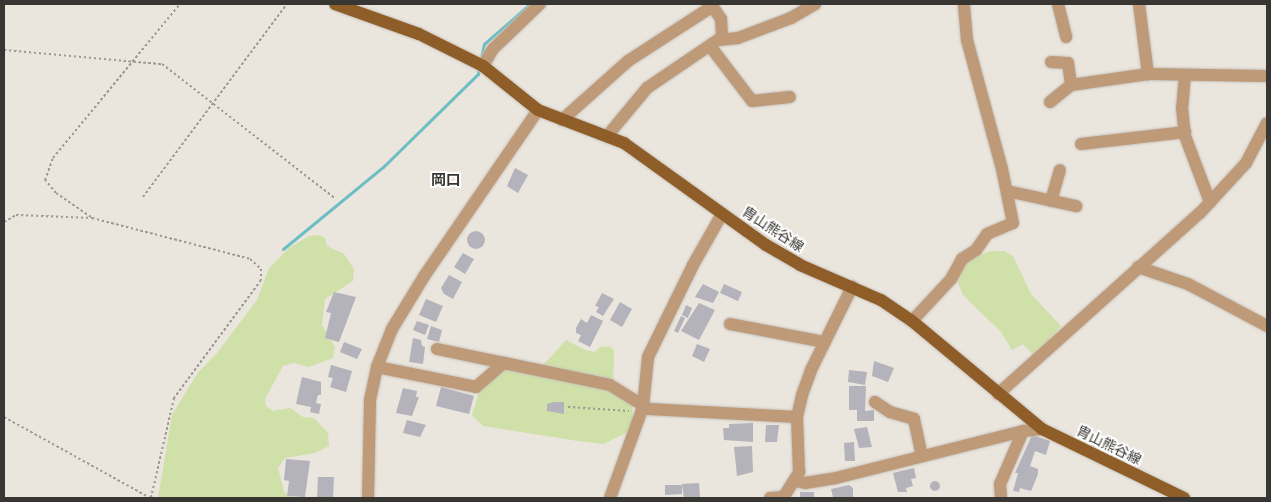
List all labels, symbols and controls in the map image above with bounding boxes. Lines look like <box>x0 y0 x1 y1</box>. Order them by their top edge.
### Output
district label: 岡口 <box>431 171 461 189</box>
street label: 胄山熊谷線 <box>739 203 807 255</box>
street label: 胄山熊谷線 <box>1074 422 1144 468</box>

